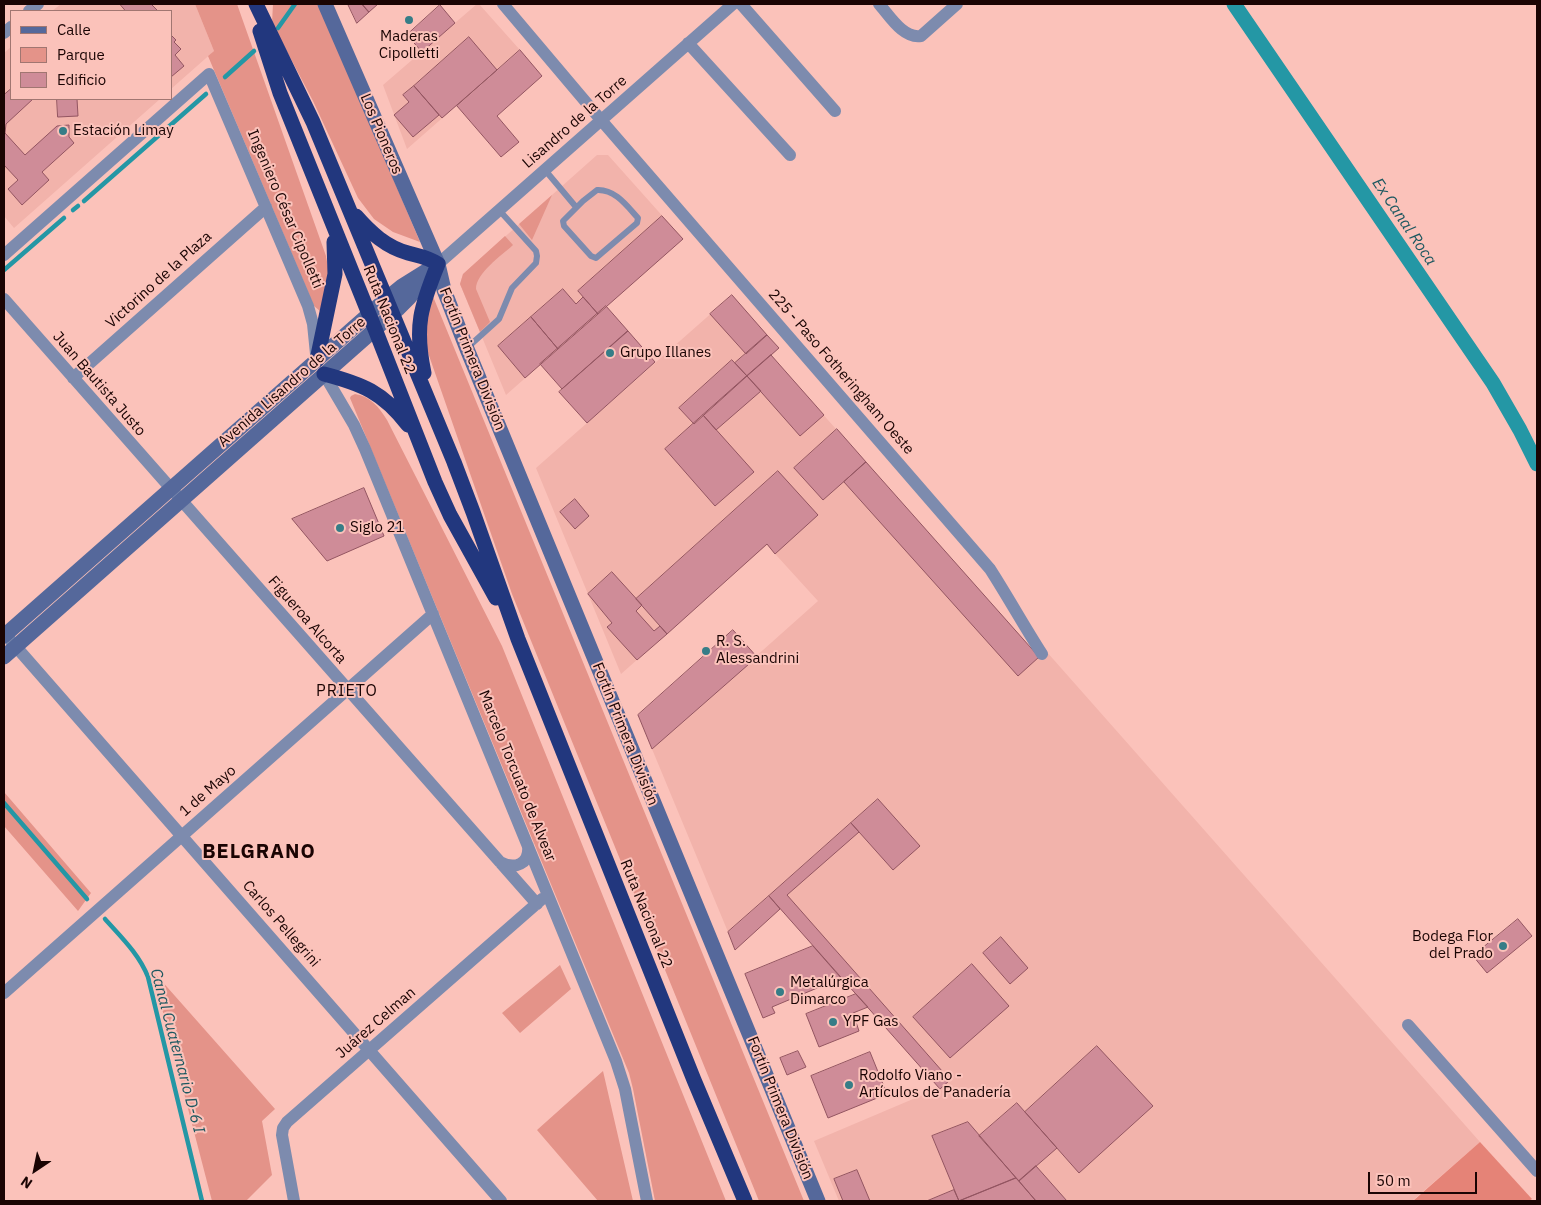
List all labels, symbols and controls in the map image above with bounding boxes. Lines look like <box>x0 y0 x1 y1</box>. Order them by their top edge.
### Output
legend <box>10 10 172 100</box>
marker: Maderas Cipolletti <box>403 14 415 26</box>
text: Calle <box>57 20 91 39</box>
place label: Maderas Cipolletti <box>379 28 439 63</box>
text: Parque <box>57 45 105 64</box>
text: Edificio <box>57 70 106 89</box>
street label: Lisandro de la Torre <box>519 72 631 172</box>
street label: Los Pioneros <box>356 91 406 177</box>
place label: Estación Limay <box>73 122 174 140</box>
marker: Estación Limay <box>57 125 69 137</box>
street label: Ingeniero César Cipolletti <box>243 127 327 291</box>
water label: Ex Canal Roca <box>1368 175 1440 269</box>
street label: Victorino de la Plaza <box>102 228 216 332</box>
street label: Ruta Nacional 22 <box>359 263 419 377</box>
street label: Fortín Primera División <box>435 285 509 433</box>
street label: 225 - Paso Fotheringham Oeste <box>764 286 918 458</box>
street label: Avenida Lisandro de la Torre <box>214 313 370 451</box>
street label: Juan Bautista Justo <box>49 328 149 440</box>
place label: Grupo Illanes <box>620 344 711 362</box>
marker: Grupo Illanes <box>604 347 616 359</box>
place label: Siglo 21 <box>350 519 404 537</box>
marker: Siglo 21 <box>334 522 346 534</box>
street label: Figueroa Alcorta <box>264 572 350 668</box>
place label: R. S. Alessandrini <box>716 633 799 668</box>
marker: R. S. Alessandrini <box>700 645 712 657</box>
street label: Fortín Primera División <box>588 660 662 808</box>
district label: PRIETO <box>315 681 379 701</box>
street label: Marcelo Torcuato de Alvear <box>474 688 560 864</box>
street label: 1 de Mayo <box>176 762 240 820</box>
district label: BELGRANO <box>201 840 317 864</box>
street label: Ruta Nacional 22 <box>616 857 676 971</box>
street label: Carlos Pellegrini <box>238 877 324 971</box>
place label: Bodega Flor del Prado <box>1412 928 1493 963</box>
marker: Bodega Flor del Prado <box>1497 940 1509 952</box>
water label: Canal Cuaternario D-6 I <box>146 967 208 1135</box>
place label: Metalúrgica Dimarco <box>790 974 869 1009</box>
street label: Juárez Celman <box>333 984 419 1062</box>
marker: Metalúrgica Dimarco <box>774 986 786 998</box>
place label: YPF Gas <box>843 1013 899 1031</box>
marker: YPF Gas <box>827 1016 839 1028</box>
street label: Fortín Primera División <box>743 1034 817 1182</box>
place label: Rodolfo Viano - Artículos de Panadería <box>859 1067 1011 1102</box>
marker: Rodolfo Viano - Artículos de Panadería <box>843 1079 855 1091</box>
north arrow <box>10 1145 60 1195</box>
scale bar <box>1371 1162 1480 1194</box>
text: 50 m <box>1376 1171 1411 1190</box>
text: N <box>17 1172 36 1193</box>

